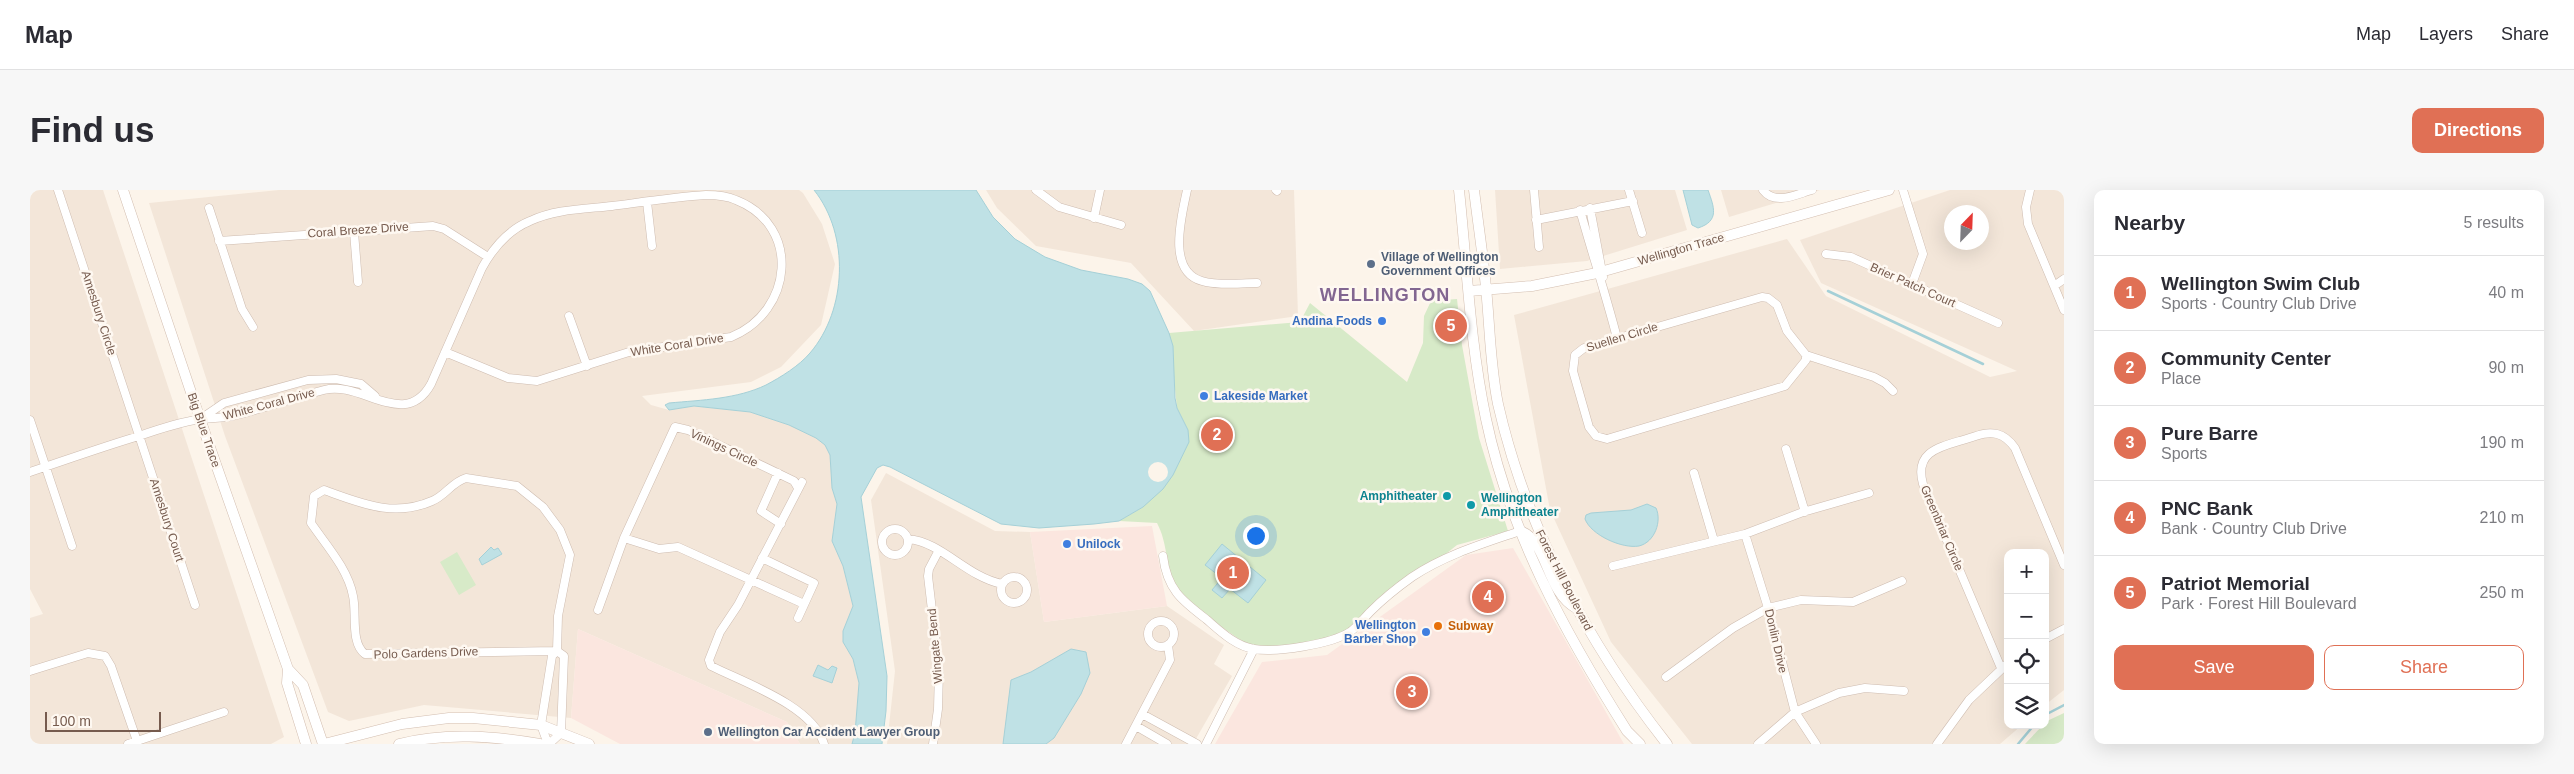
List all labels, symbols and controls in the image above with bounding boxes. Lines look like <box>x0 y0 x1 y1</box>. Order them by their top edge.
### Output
text: Map <box>25 21 73 48</box>
text: Map <box>2356 24 2391 44</box>
text: Layers <box>2419 24 2473 44</box>
text: Share <box>2501 24 2549 44</box>
button: Directions <box>2412 108 2544 153</box>
text: Find us <box>30 110 154 149</box>
north arrow <box>1944 205 1989 250</box>
text: Nearby <box>2114 211 2185 234</box>
text: 5 results <box>2464 214 2524 231</box>
street label: Coral Breeze Drive <box>307 219 409 241</box>
street label: Wellington Trace <box>1636 230 1726 268</box>
place label: Village of Wellington Government Offices <box>1381 250 1499 278</box>
marker: Village of Wellington Government Offices <box>1365 258 1377 270</box>
street label: Brier Patch Court <box>1868 260 1958 310</box>
street label: Amesbury Circle <box>79 269 119 357</box>
text: Wellington Swim Club <box>2161 273 2360 294</box>
text: 1 <box>2126 284 2134 301</box>
text: 40 m <box>2488 284 2524 301</box>
district label: WELLINGTON <box>1320 285 1450 305</box>
text: Sports · Country Club Drive <box>2161 295 2357 312</box>
pin: 5 <box>1435 307 1467 345</box>
place label: Andina Foods <box>1292 314 1372 328</box>
marker: Andina Foods <box>1376 315 1388 327</box>
street label: Suellen Circle <box>1585 319 1660 355</box>
street label: White Coral Drive <box>629 331 725 359</box>
text: Community Center <box>2161 348 2331 369</box>
text: 2 <box>2126 359 2134 376</box>
text: 90 m <box>2488 359 2524 376</box>
text: Place <box>2161 370 2201 387</box>
street label: White Coral Drive <box>222 385 317 423</box>
place label: Lakeside Market <box>1214 389 1307 403</box>
marker: Lakeside Market <box>1198 390 1210 402</box>
street label: Big Blue Trace <box>185 391 223 469</box>
pin: 2 <box>1201 416 1233 454</box>
text: Pure Barre <box>2161 423 2258 444</box>
street label: Vinings Circle <box>688 426 760 470</box>
text: 3 <box>2126 434 2134 451</box>
text: 190 m <box>2480 434 2524 451</box>
text: Sports <box>2161 445 2207 462</box>
street label: Amesbury Court <box>147 477 187 564</box>
street label: Greenbriar Circle <box>1918 483 1966 573</box>
place label: Amphitheater <box>1360 489 1437 503</box>
marker: Amphitheater <box>1441 490 1453 502</box>
place label: Wellington Amphitheater <box>1481 491 1559 519</box>
text: PNC Bank <box>2161 498 2253 519</box>
marker: Wellington Amphitheater <box>1465 499 1477 511</box>
text: 4 <box>2126 509 2134 526</box>
text: 210 m <box>2480 509 2524 526</box>
text: Bank · Country Club Drive <box>2161 520 2347 537</box>
your location <box>1243 523 1269 549</box>
street label: Forest Hill Boulevard <box>1532 527 1596 633</box>
place label: Unilock <box>1077 537 1121 551</box>
marker: Unilock <box>1061 538 1073 550</box>
map controls <box>2004 549 2049 729</box>
button: + <box>2004 549 2049 594</box>
pin: 1 <box>1217 554 1249 592</box>
text: Patriot Memorial <box>2161 573 2310 594</box>
pin: 4 <box>1472 578 1504 616</box>
text: 5 <box>2126 584 2134 601</box>
text: 250 m <box>2480 584 2524 601</box>
button: − <box>2004 594 2049 639</box>
text: Park · Forest Hill Boulevard <box>2161 595 2357 612</box>
street label: Wingate Bend <box>925 608 945 684</box>
street label: Donlin Drive <box>1762 608 1790 675</box>
place label: Wellington Barber Shop <box>1344 618 1416 646</box>
place label: Subway <box>1448 619 1494 633</box>
marker: Subway <box>1432 620 1444 632</box>
marker: Wellington Barber Shop <box>1420 626 1432 638</box>
button: locate <box>2004 639 2049 684</box>
street label: Polo Gardens Drive <box>373 644 479 662</box>
button: Save <box>2114 645 2314 690</box>
button: Share <box>2324 645 2524 690</box>
pin: 3 <box>1396 673 1428 711</box>
button: layers <box>2004 684 2049 729</box>
scale bar <box>45 709 161 732</box>
text: 100 m <box>52 713 91 729</box>
place label: Wellington Car Accident Lawyer Group <box>718 725 940 739</box>
marker: Wellington Car Accident Lawyer Group <box>702 726 714 738</box>

